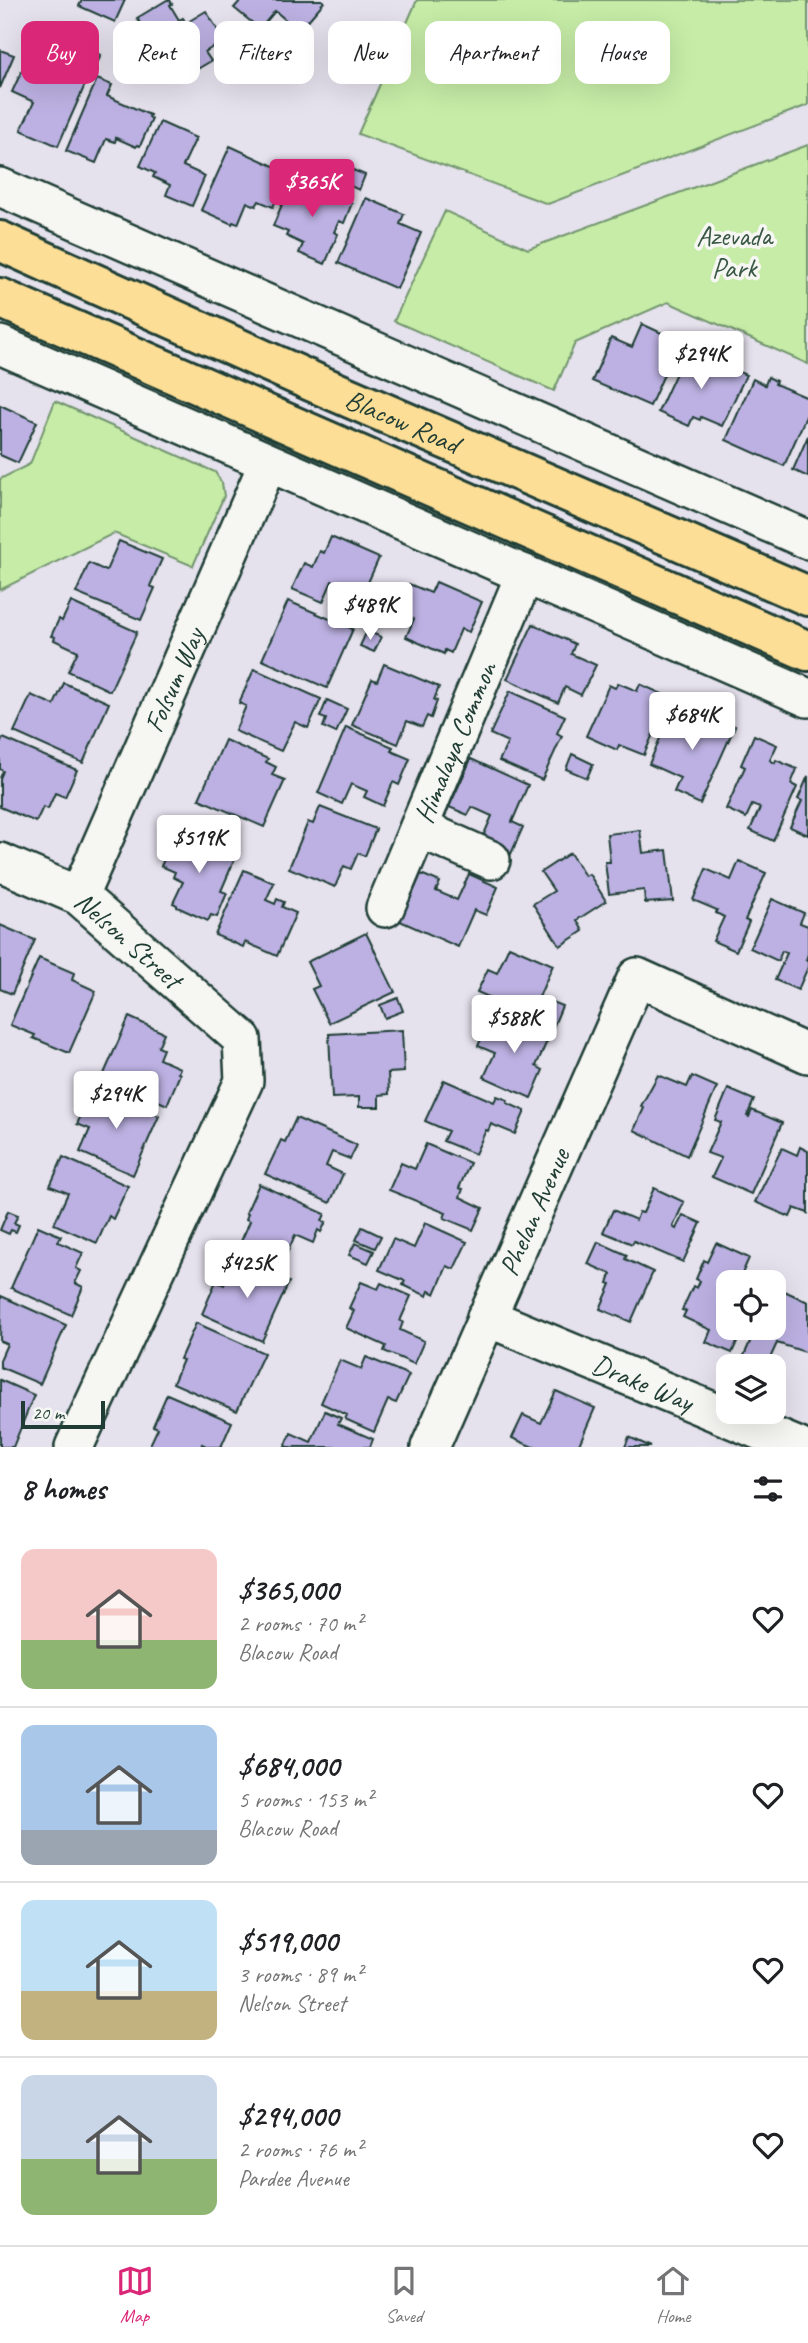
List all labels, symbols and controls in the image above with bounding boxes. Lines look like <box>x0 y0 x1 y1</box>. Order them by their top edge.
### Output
chip: Buy <box>21 21 99 84</box>
chip: Rent <box>113 21 200 84</box>
chip: Filters <box>214 21 314 84</box>
chip: New <box>328 21 411 84</box>
chip: Apartment <box>425 21 561 84</box>
chip: House <box>575 21 670 84</box>
pin: $365K <box>263 160 361 219</box>
text: $365K <box>285 167 339 196</box>
park label: Azevada Park <box>696 218 774 285</box>
pin: $294K <box>652 332 750 391</box>
text: $294K <box>675 339 727 368</box>
street label: Blacow Road <box>340 381 469 462</box>
pin: $489K <box>321 582 419 642</box>
text: $489K <box>344 590 396 619</box>
street label: Folsum Way <box>135 620 213 737</box>
street label: Himalaya Common <box>405 655 504 828</box>
pin: $684K <box>643 692 741 752</box>
text: $684K <box>665 700 719 729</box>
pin: $519K <box>150 816 248 875</box>
text: $519K <box>173 823 225 852</box>
street label: Nelson Street <box>68 883 192 998</box>
pin: $588K <box>465 996 563 1055</box>
text: $588K <box>488 1003 540 1032</box>
pin: $294K <box>67 1072 165 1131</box>
text: $294K <box>90 1079 142 1108</box>
street label: Phelan Avenue <box>490 1141 578 1281</box>
pin: $425K <box>198 1240 296 1300</box>
text: $425K <box>221 1248 273 1277</box>
map controls <box>716 1270 786 1424</box>
button: locate <box>716 1270 786 1340</box>
street label: Drake Way <box>587 1346 701 1420</box>
button: layers <box>716 1354 786 1424</box>
scale bar <box>21 1398 105 1430</box>
text: 20 m <box>32 1401 64 1425</box>
text: 8 homes <box>21 1470 106 1508</box>
icon: filters <box>749 1470 787 1508</box>
text: $365,000 <box>238 1571 339 1609</box>
icon: home <box>77 1577 161 1661</box>
icon: heart <box>749 1600 787 1638</box>
text: 2 rooms · 70 m² <box>238 1609 362 1638</box>
text: Blacow Road <box>238 1638 337 1667</box>
text: $684,000 <box>238 1747 339 1785</box>
icon: home <box>77 1753 161 1837</box>
icon: heart <box>749 1776 787 1814</box>
text: 5 rooms · 153 m² <box>238 1785 373 1814</box>
text: Blacow Road <box>238 1814 337 1843</box>
text: $519,000 <box>238 1922 338 1960</box>
icon: home <box>77 1928 161 2012</box>
icon: heart <box>749 1951 787 1989</box>
text: 3 rooms · 89 m² <box>238 1960 362 1989</box>
text: Nelson Street <box>238 1989 346 2018</box>
text: $294,000 <box>238 2097 338 2135</box>
icon: home <box>77 2103 161 2187</box>
icon: heart <box>749 2126 787 2164</box>
text: 2 rooms · 76 m² <box>238 2135 362 2164</box>
text: Pardee Avenue <box>238 2164 349 2193</box>
tab: Map <box>116 2262 154 2328</box>
tab: Saved <box>385 2262 423 2328</box>
tab: Home <box>654 2262 692 2328</box>

